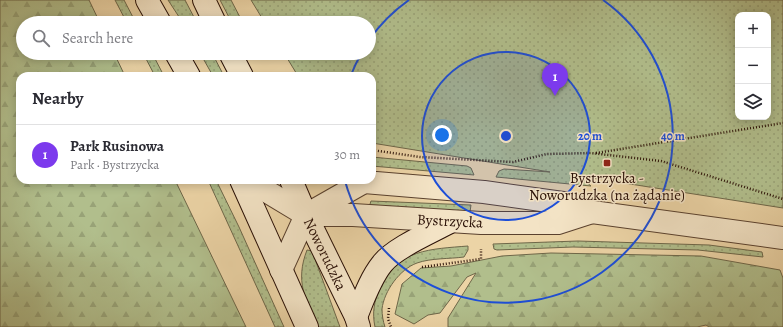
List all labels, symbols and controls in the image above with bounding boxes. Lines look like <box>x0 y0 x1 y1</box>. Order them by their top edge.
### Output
map controls <box>735 12 771 120</box>
button: + <box>735 12 771 48</box>
search box <box>16 16 376 60</box>
icon: search <box>30 27 52 49</box>
text: Search here <box>62 28 133 48</box>
button: − <box>735 48 771 84</box>
pin: 1 <box>542 63 568 96</box>
button: layers <box>735 84 771 120</box>
text: Nearby <box>32 87 83 110</box>
your location <box>432 125 452 145</box>
text: 20 m <box>578 128 602 144</box>
text: 40 m <box>661 128 685 144</box>
centre of rings <box>499 129 513 143</box>
text: Park Rusinowa <box>70 136 164 156</box>
text: 1 <box>43 146 47 163</box>
text: 30 m <box>334 146 360 163</box>
text: Park · Bystrzycka <box>70 156 159 173</box>
marker: Bystrzycka - Noworudzka (na żądanie) <box>602 158 612 168</box>
place label: Bystrzycka - Noworudzka (na żądanie) <box>529 168 685 205</box>
street label: Bystrzycka <box>416 209 484 233</box>
street label: Noworudzka <box>299 214 351 294</box>

